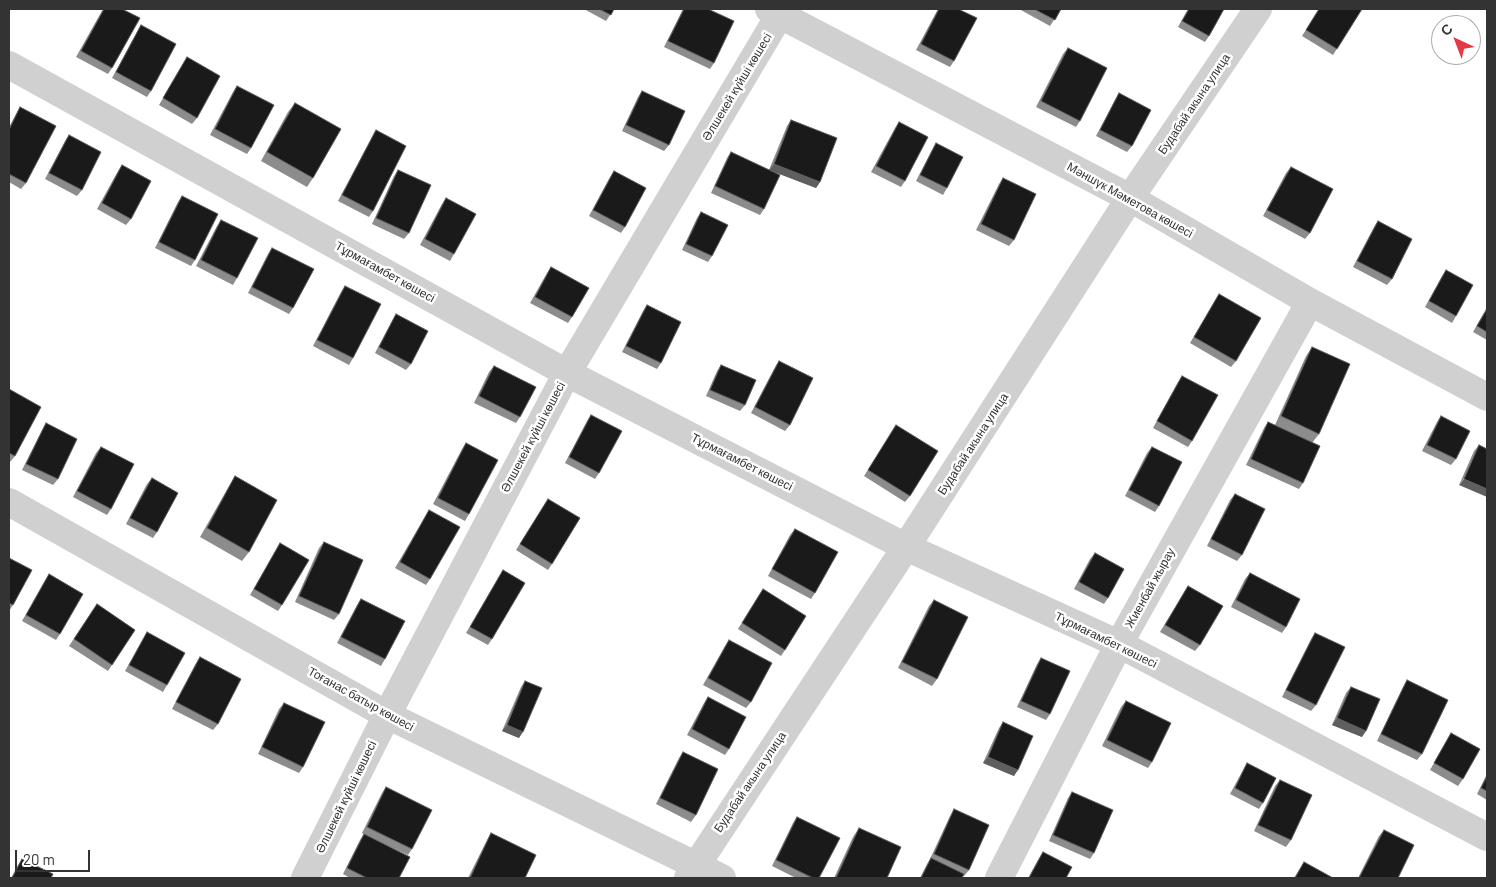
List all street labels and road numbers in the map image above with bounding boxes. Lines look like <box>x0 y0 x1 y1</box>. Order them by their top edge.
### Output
street label: Әлшекей күйші көшесі <box>699 31 775 143</box>
street label: Будабай акына улица <box>1155 51 1233 157</box>
street label: Мәншүк Мәметова көшесі <box>1064 159 1196 241</box>
street label: Тұрмағамбет көшесі <box>333 239 437 305</box>
street label: Әлшекей күйші көшесі <box>498 379 568 495</box>
street label: Будабай акына улица <box>935 390 1011 498</box>
street label: Тұрмағамбет көшесі <box>689 430 795 494</box>
street label: Жиенбай жырау <box>1122 545 1178 631</box>
street label: Тұрмағамбет көшесі <box>1053 609 1159 671</box>
street label: Тоғанас батыр көшесі <box>306 664 416 734</box>
street label: Будабай акына улица <box>711 729 789 835</box>
street label: Әлшекей күйші көшесі <box>313 739 379 855</box>

